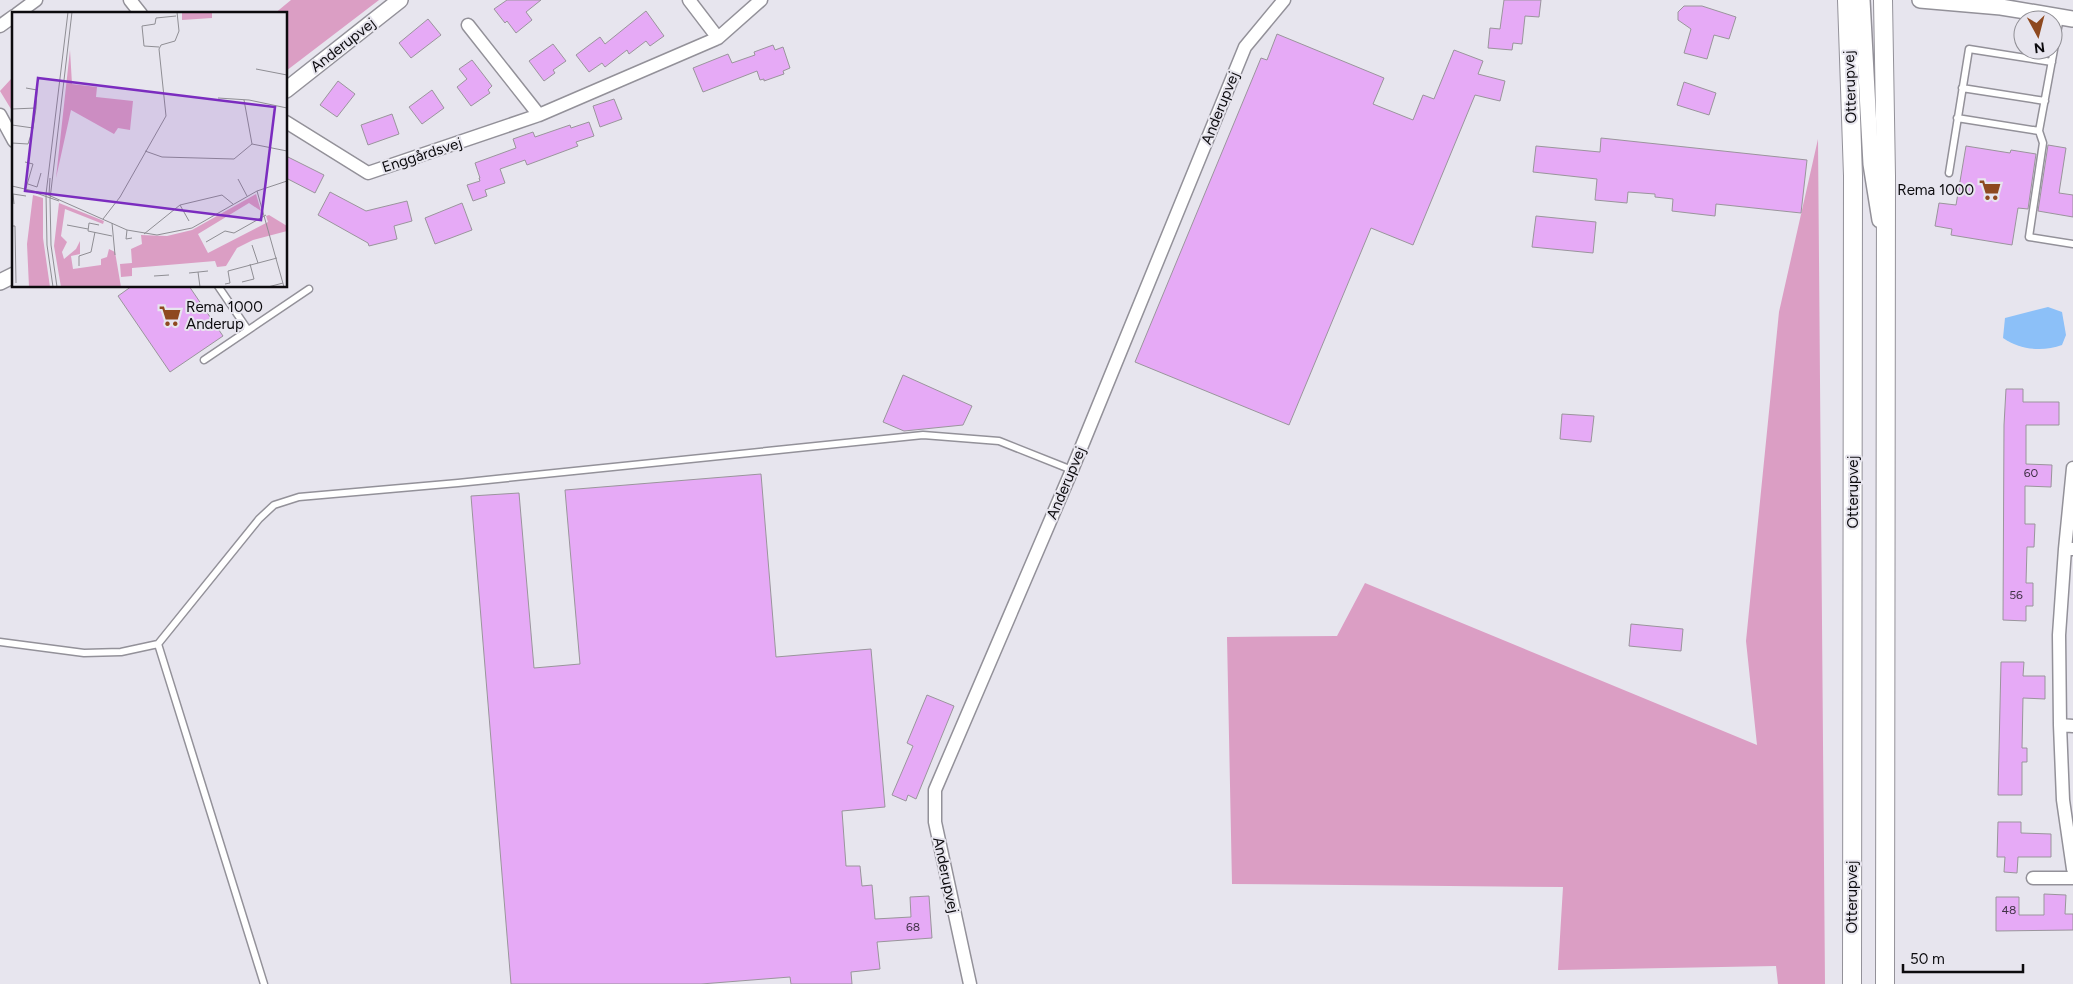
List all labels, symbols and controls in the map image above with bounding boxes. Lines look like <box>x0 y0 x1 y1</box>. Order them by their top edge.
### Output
north arrow <box>2013 10 2063 60</box>
inset map <box>12 12 288 288</box>
street label: Anderupvej <box>307 14 379 76</box>
text: N <box>2033 38 2046 57</box>
street label: Otterupvej <box>1840 50 1860 124</box>
street label: Anderupvej <box>1197 69 1243 147</box>
street label: Enggårdsvej <box>380 134 464 176</box>
supermarket icon: Rema 1000 <box>1977 177 2003 203</box>
place label: Rema 1000 <box>1897 181 1974 199</box>
place label: Rema 1000 Anderup <box>186 298 263 333</box>
supermarket icon: Rema 1000 Anderup <box>157 303 183 329</box>
street label: Anderupvej <box>1043 444 1089 522</box>
street label: Otterupvej <box>1844 455 1862 529</box>
house number: 60 <box>2024 466 2039 480</box>
house number: 56 <box>2009 588 2023 602</box>
street label: Anderupvej <box>929 835 963 915</box>
street label: Otterupvej <box>1843 860 1861 934</box>
house number: 48 <box>2002 903 2016 917</box>
house number: 68 <box>906 920 920 934</box>
scale bar <box>1903 942 2023 974</box>
text: 50 m <box>1910 950 1945 968</box>

